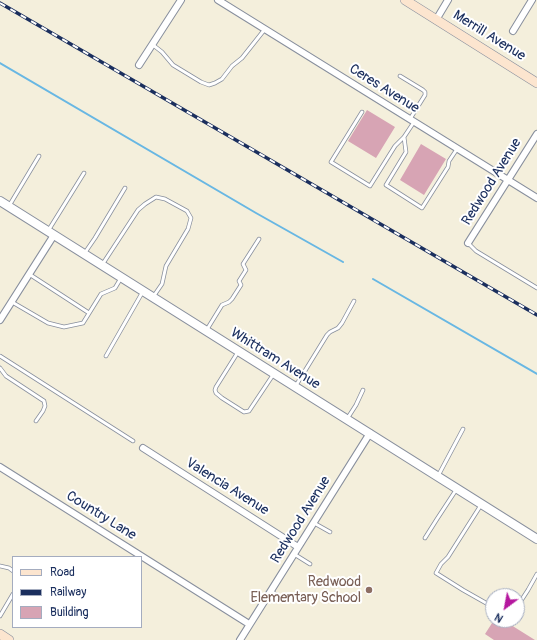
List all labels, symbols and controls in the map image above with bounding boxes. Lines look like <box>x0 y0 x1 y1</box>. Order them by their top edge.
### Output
street label: Merrill Avenue <box>450 7 528 65</box>
street label: Ceres Avenue <box>346 61 422 117</box>
street label: Redwood Avenue <box>459 135 525 229</box>
street label: Whittram Avenue <box>227 325 323 393</box>
street label: Valencia Avenue <box>182 455 272 519</box>
street label: Redwood Avenue <box>268 473 334 567</box>
street label: Country Lane <box>63 488 139 544</box>
legend <box>12 556 142 628</box>
text: Road <box>50 565 75 580</box>
place label: Redwood Elementary School <box>250 574 361 606</box>
text: Railway <box>50 585 86 600</box>
marker: Redwood Elementary School <box>364 585 374 595</box>
north arrow <box>485 588 525 628</box>
text: Building <box>50 605 89 620</box>
text: N <box>492 610 506 625</box>

